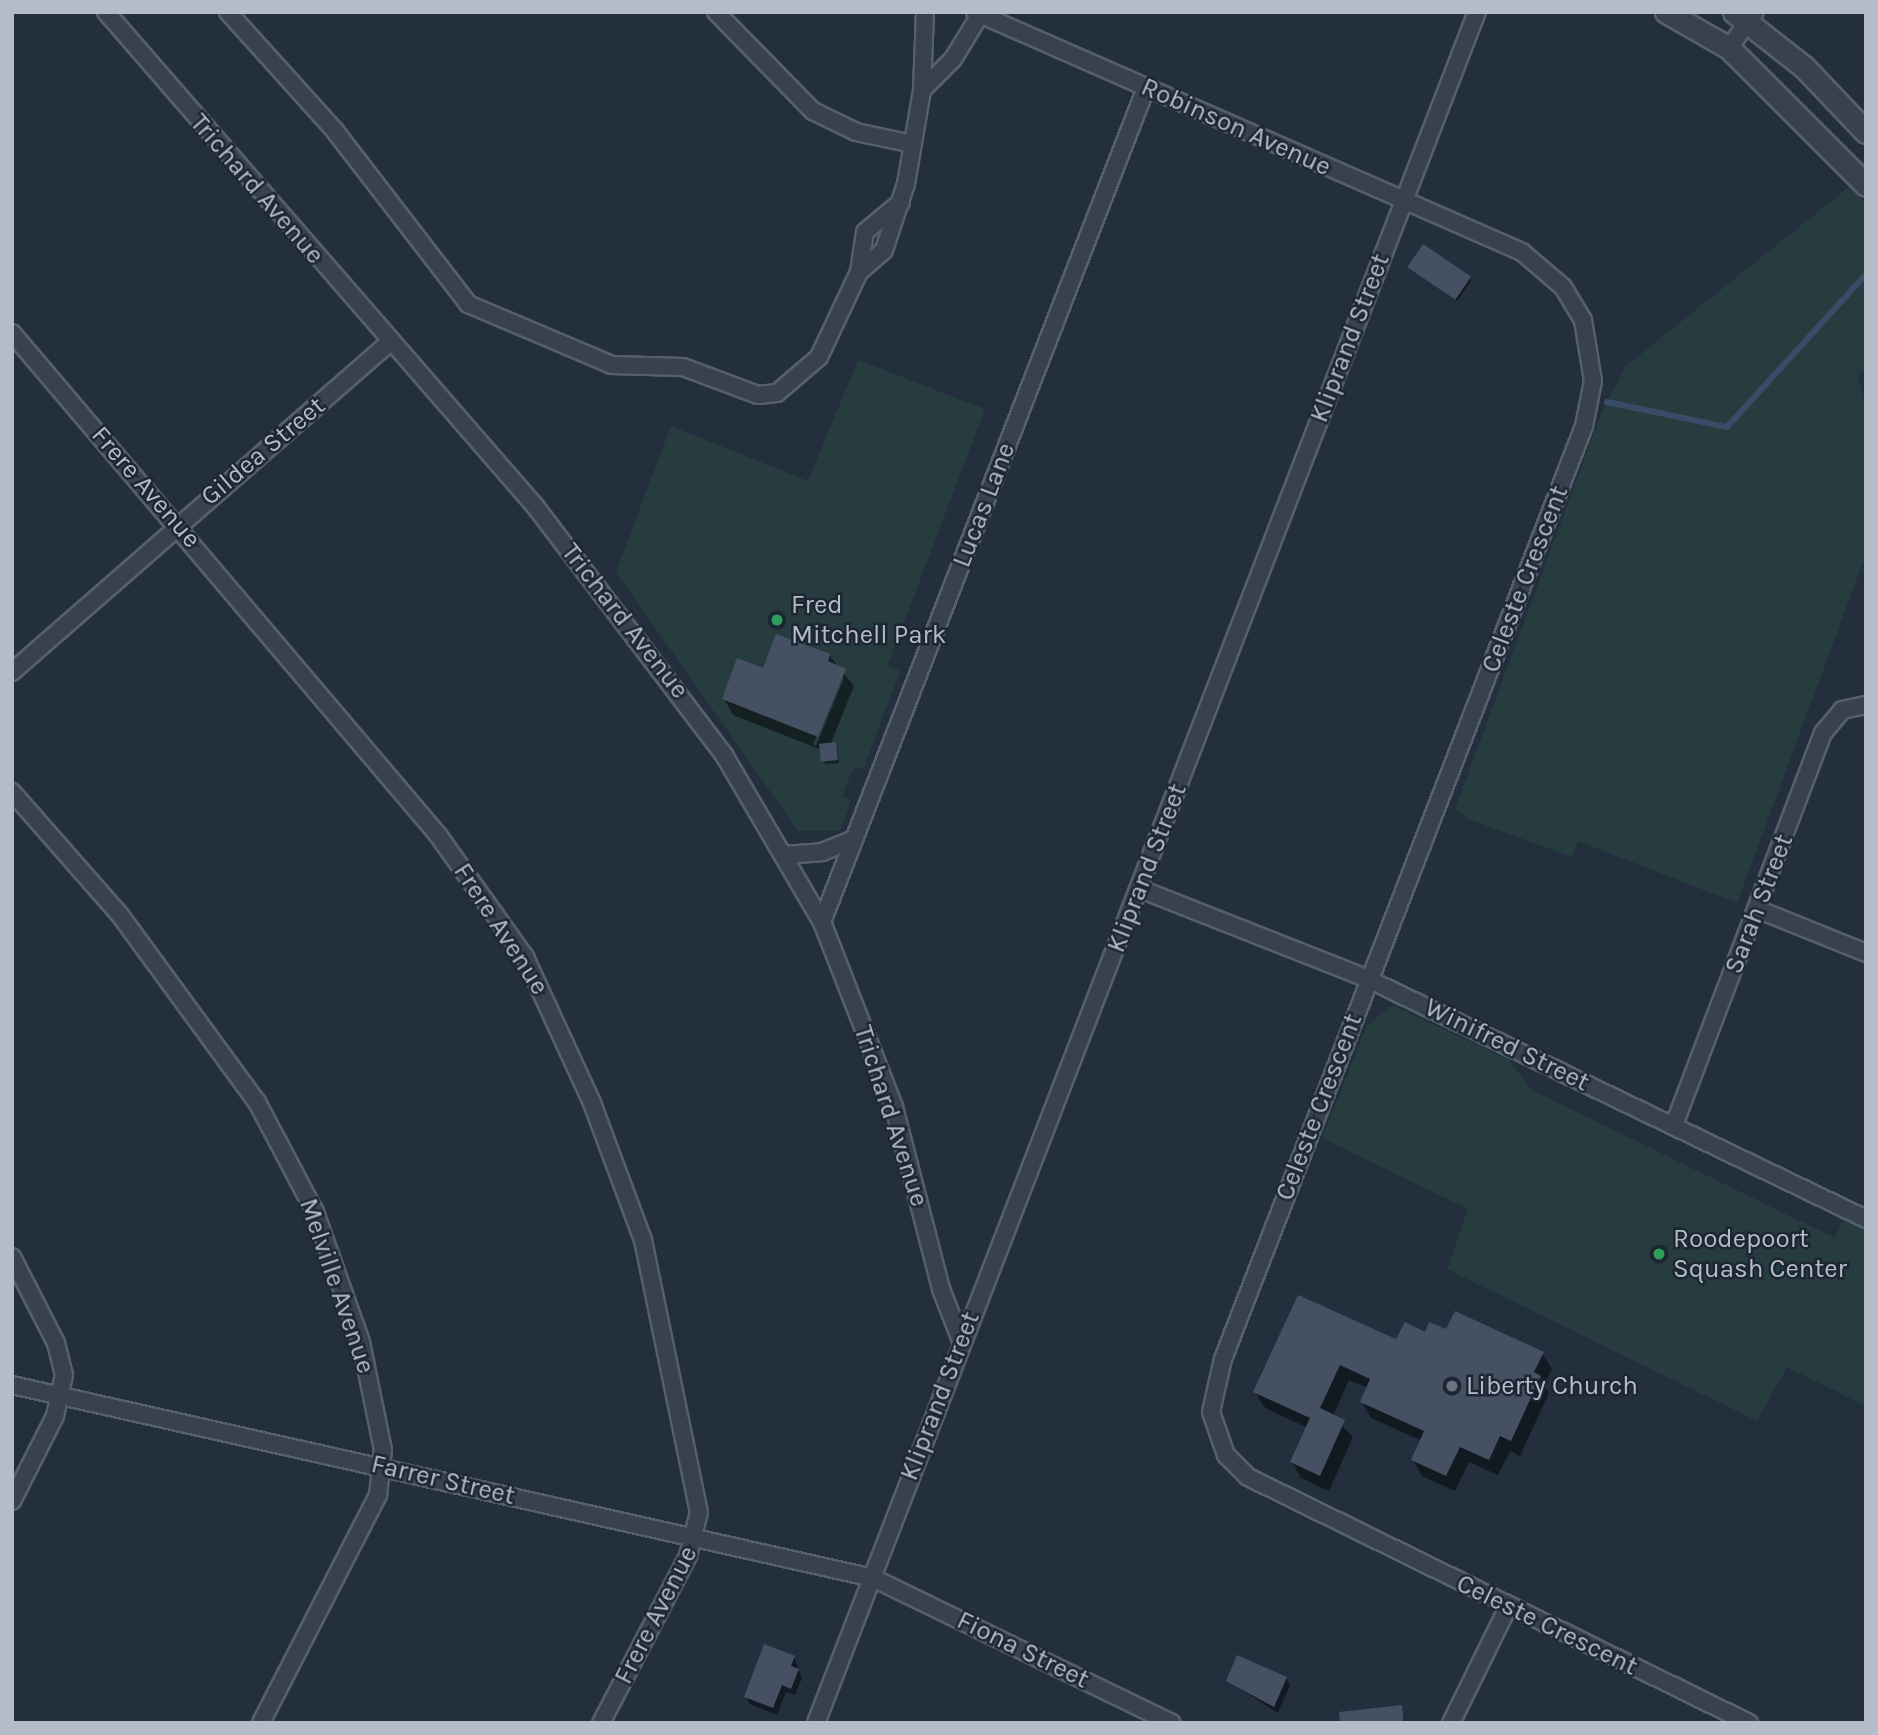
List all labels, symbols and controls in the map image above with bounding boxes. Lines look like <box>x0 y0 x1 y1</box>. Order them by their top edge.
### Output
street label: Robinson Avenue <box>1136 71 1336 183</box>
street label: Trichard Avenue <box>183 108 331 270</box>
street label: Kliprand Street <box>1303 249 1397 427</box>
street label: Gildea Street <box>195 390 331 512</box>
street label: Frere Avenue <box>85 420 207 554</box>
street label: Lucas Lane <box>946 438 1022 572</box>
street label: Celeste Crescent <box>1475 481 1575 677</box>
street label: Trichard Avenue <box>555 537 695 705</box>
place label: Fred Mitchell Park <box>791 589 946 650</box>
marker: Fred Mitchell Park <box>769 612 785 628</box>
street label: Kliprand Street <box>1100 779 1194 957</box>
street label: Sarah Street <box>1718 830 1800 978</box>
street label: Frere Avenue <box>447 857 555 1001</box>
street label: Winifred Street <box>1420 992 1594 1098</box>
street label: Celeste Crescent <box>1269 1009 1369 1205</box>
street label: Trichard Avenue <box>847 1022 935 1210</box>
street label: Melville Avenue <box>292 1194 382 1378</box>
place label: Roodepoort Squash Center <box>1673 1223 1847 1284</box>
marker: Roodepoort Squash Center <box>1651 1246 1667 1262</box>
street label: Kliprand Street <box>893 1307 987 1485</box>
place label: Liberty Church <box>1466 1370 1638 1402</box>
marker: Liberty Church <box>1444 1378 1460 1394</box>
street label: Farrer Street <box>368 1448 518 1512</box>
street label: Frere Avenue <box>608 1541 704 1689</box>
street label: Celeste Crescent <box>1451 1568 1643 1682</box>
street label: Fiona Street <box>952 1605 1094 1695</box>

